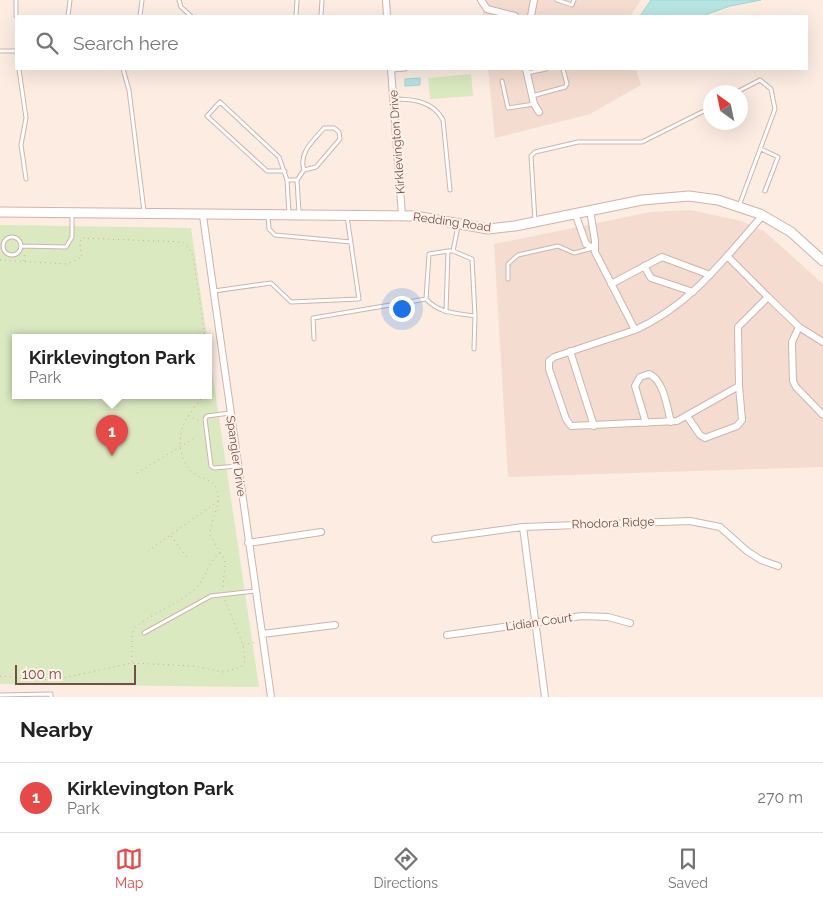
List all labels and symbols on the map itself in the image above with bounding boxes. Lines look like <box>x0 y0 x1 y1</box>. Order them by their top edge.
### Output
north arrow <box>703 85 748 130</box>
street label: Kirklevington Drive <box>386 90 408 194</box>
street label: Redding Road <box>412 210 492 234</box>
your location <box>389 296 415 322</box>
pin: 1 <box>96 415 128 456</box>
street label: Spangler Drive <box>223 415 249 497</box>
street label: Rhodora Ridge <box>571 515 655 531</box>
street label: Lidian Court <box>505 610 573 634</box>
scale bar <box>15 662 136 685</box>

